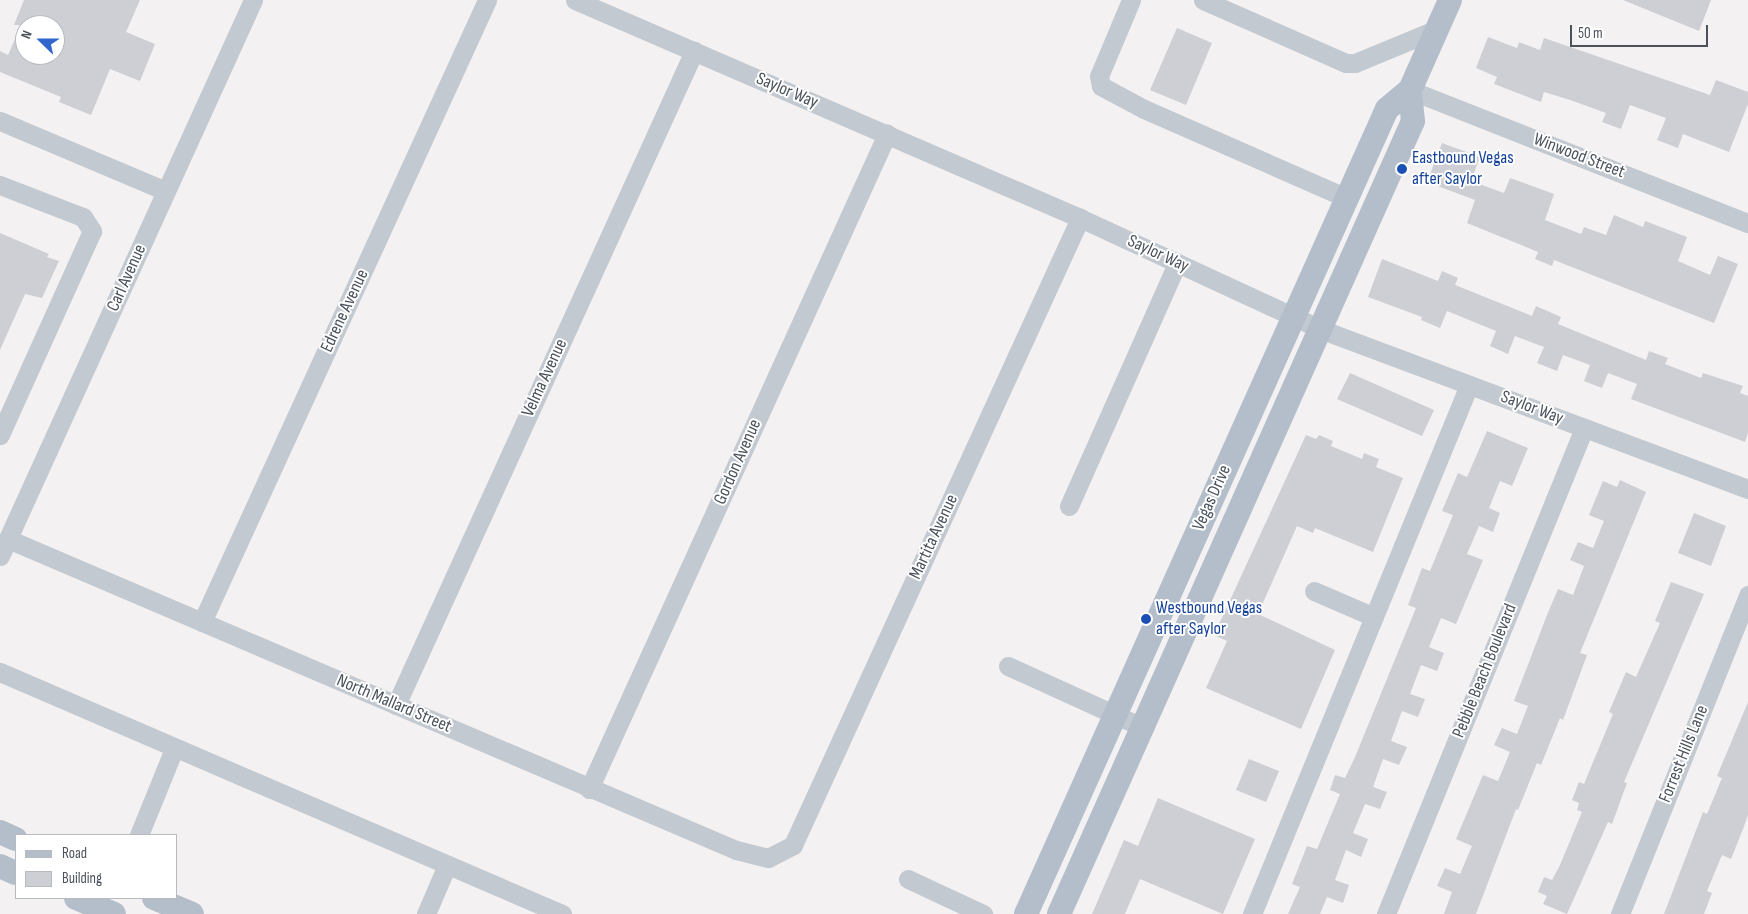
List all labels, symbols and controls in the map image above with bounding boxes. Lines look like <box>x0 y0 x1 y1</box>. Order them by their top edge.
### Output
north arrow <box>15 15 65 65</box>
scale bar <box>1573 15 1710 47</box>
text: 50 m <box>1578 24 1603 43</box>
text: N <box>17 28 36 41</box>
street label: Saylor Way <box>753 68 821 114</box>
street label: Winwood Street <box>1530 129 1628 183</box>
place label: Eastbound Vegas after Saylor <box>1412 148 1514 190</box>
marker: Eastbound Vegas after Saylor <box>1396 163 1408 175</box>
street label: Saylor Way <box>1124 230 1192 278</box>
street label: Carl Avenue <box>103 241 151 315</box>
street label: Edrene Avenue <box>316 266 374 356</box>
street label: Velma Avenue <box>518 336 572 420</box>
street label: Saylor Way <box>1498 386 1566 430</box>
street label: Gordon Avenue <box>710 416 766 508</box>
street label: Vegas Drive <box>1188 462 1236 534</box>
street label: Martita Avenue <box>905 491 963 583</box>
place label: Westbound Vegas after Saylor <box>1156 598 1262 640</box>
street label: Pebble Beach Boulevard <box>1448 601 1522 741</box>
marker: Westbound Vegas after Saylor <box>1140 613 1152 625</box>
street label: North Mallard Street <box>333 670 455 738</box>
street label: Forrest Hills Lane <box>1655 702 1713 806</box>
legend <box>15 834 178 899</box>
text: Road <box>62 844 87 863</box>
text: Building <box>62 869 102 888</box>

